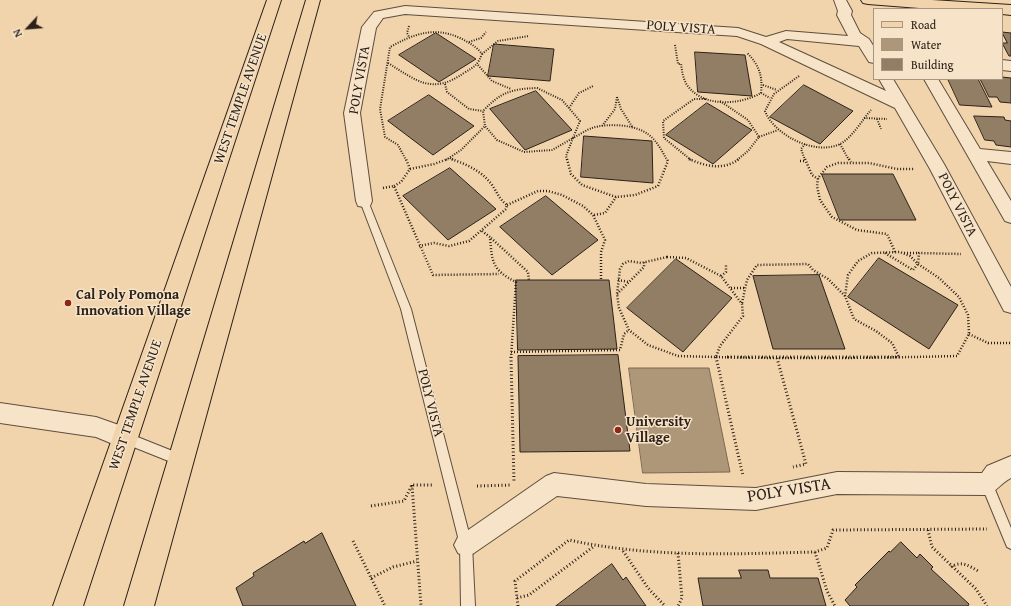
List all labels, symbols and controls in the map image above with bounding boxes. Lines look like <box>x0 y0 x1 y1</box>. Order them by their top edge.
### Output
north arrow <box>8 8 48 48</box>
legend <box>873 8 1003 80</box>
text: Road <box>911 16 936 33</box>
street label: POLY VISTA <box>646 17 716 39</box>
text: N <box>8 26 26 40</box>
street label: WEST TEMPLE AVENUE <box>211 32 271 166</box>
text: Water <box>911 36 941 53</box>
street label: POLY VISTA <box>346 44 374 116</box>
text: Building <box>911 56 954 73</box>
street label: POLY VISTA <box>934 170 980 240</box>
place label: Cal Poly Pomona Innovation Village <box>76 287 191 320</box>
marker: Cal Poly Pomona Innovation Village <box>63 298 73 308</box>
street label: WEST TEMPLE AVENUE <box>106 338 166 472</box>
street label: POLY VISTA <box>413 367 447 439</box>
place label: University Village <box>626 414 691 446</box>
marker: University Village <box>613 425 623 435</box>
street label: POLY VISTA <box>746 474 832 508</box>

